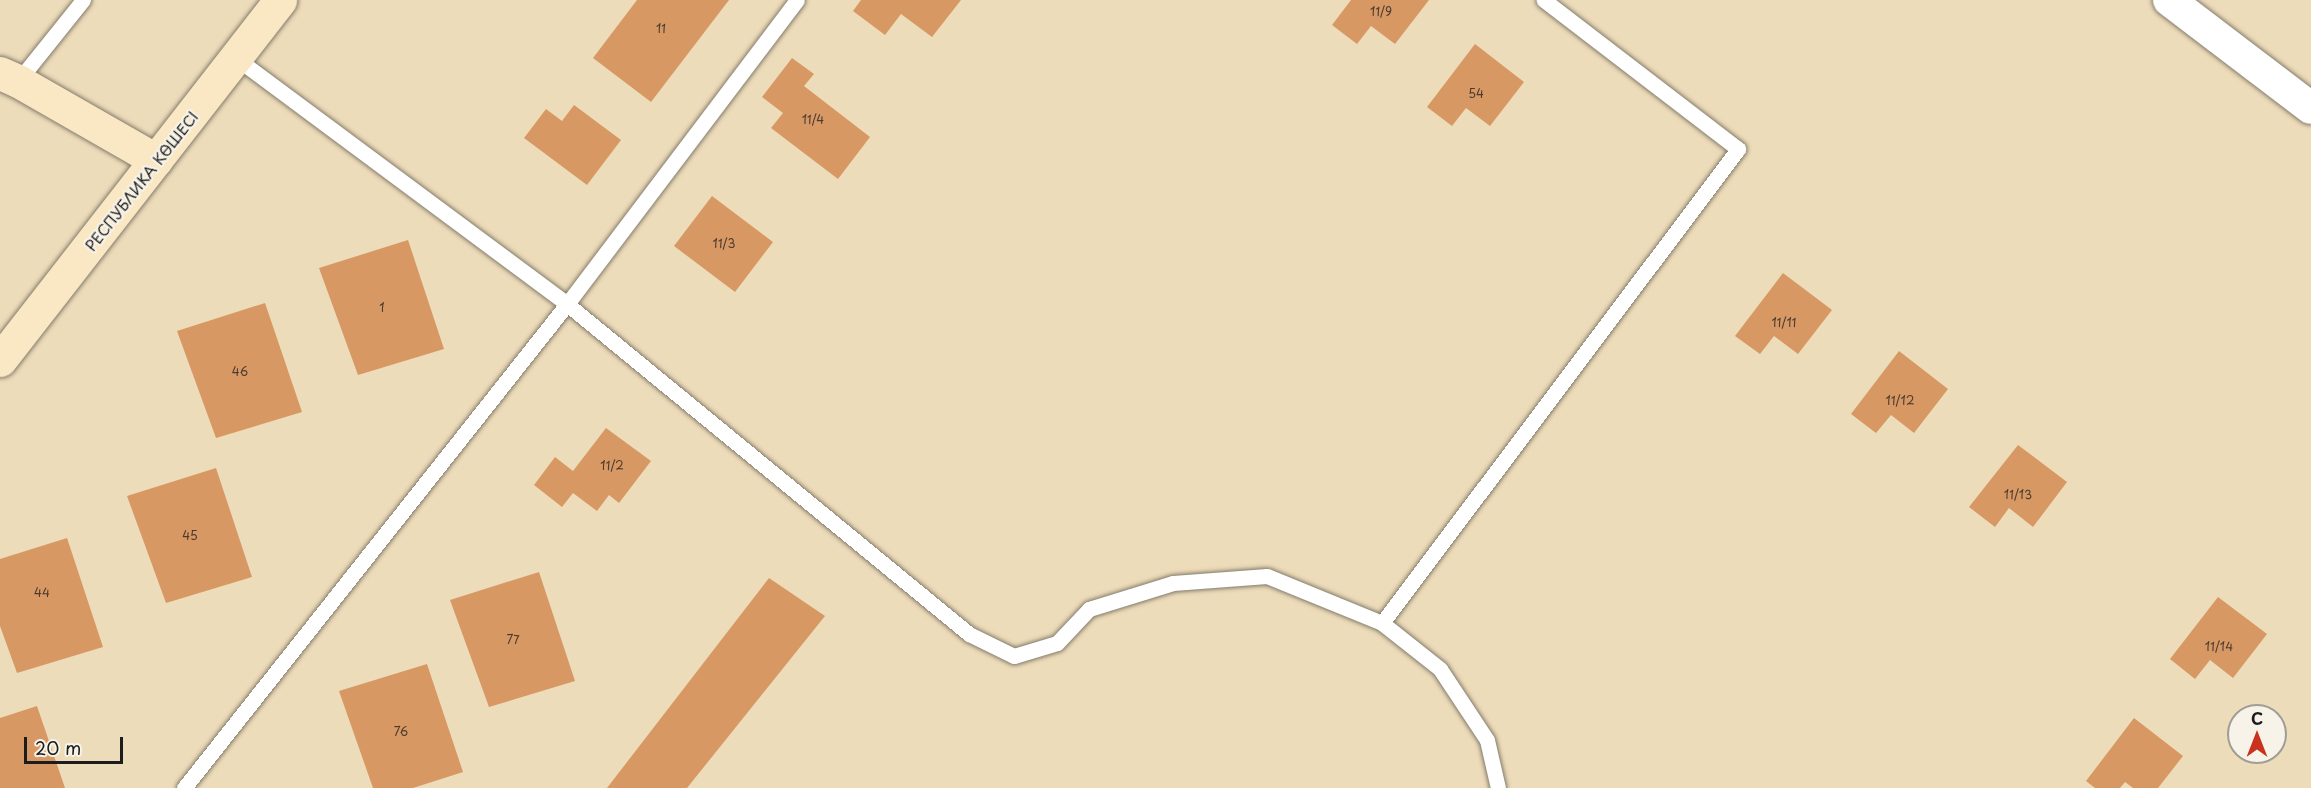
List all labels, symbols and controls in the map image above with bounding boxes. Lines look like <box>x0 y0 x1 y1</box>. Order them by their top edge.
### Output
house number: 11/9 <box>1370 5 1392 19</box>
house number: 11 <box>656 22 666 36</box>
house number: 54 <box>1468 87 1484 101</box>
street label: РЕСПУБЛИКА КӨШЕСІ <box>81 108 201 254</box>
house number: 11/4 <box>802 113 824 127</box>
house number: 11/3 <box>713 237 735 251</box>
house number: 1 <box>379 301 385 315</box>
house number: 11/11 <box>1771 316 1797 330</box>
house number: 46 <box>232 365 248 379</box>
house number: 11/12 <box>1886 394 1914 408</box>
house number: 11/2 <box>600 459 624 473</box>
house number: 11/13 <box>2004 488 2032 502</box>
house number: 45 <box>182 529 198 543</box>
house number: 44 <box>34 586 50 600</box>
house number: 77 <box>506 633 520 647</box>
house number: 11/14 <box>2205 640 2233 654</box>
north arrow <box>2227 704 2287 764</box>
text: С <box>2251 706 2263 730</box>
scale bar <box>27 725 126 763</box>
house number: 76 <box>394 725 408 739</box>
text: 20 m <box>35 734 81 761</box>

